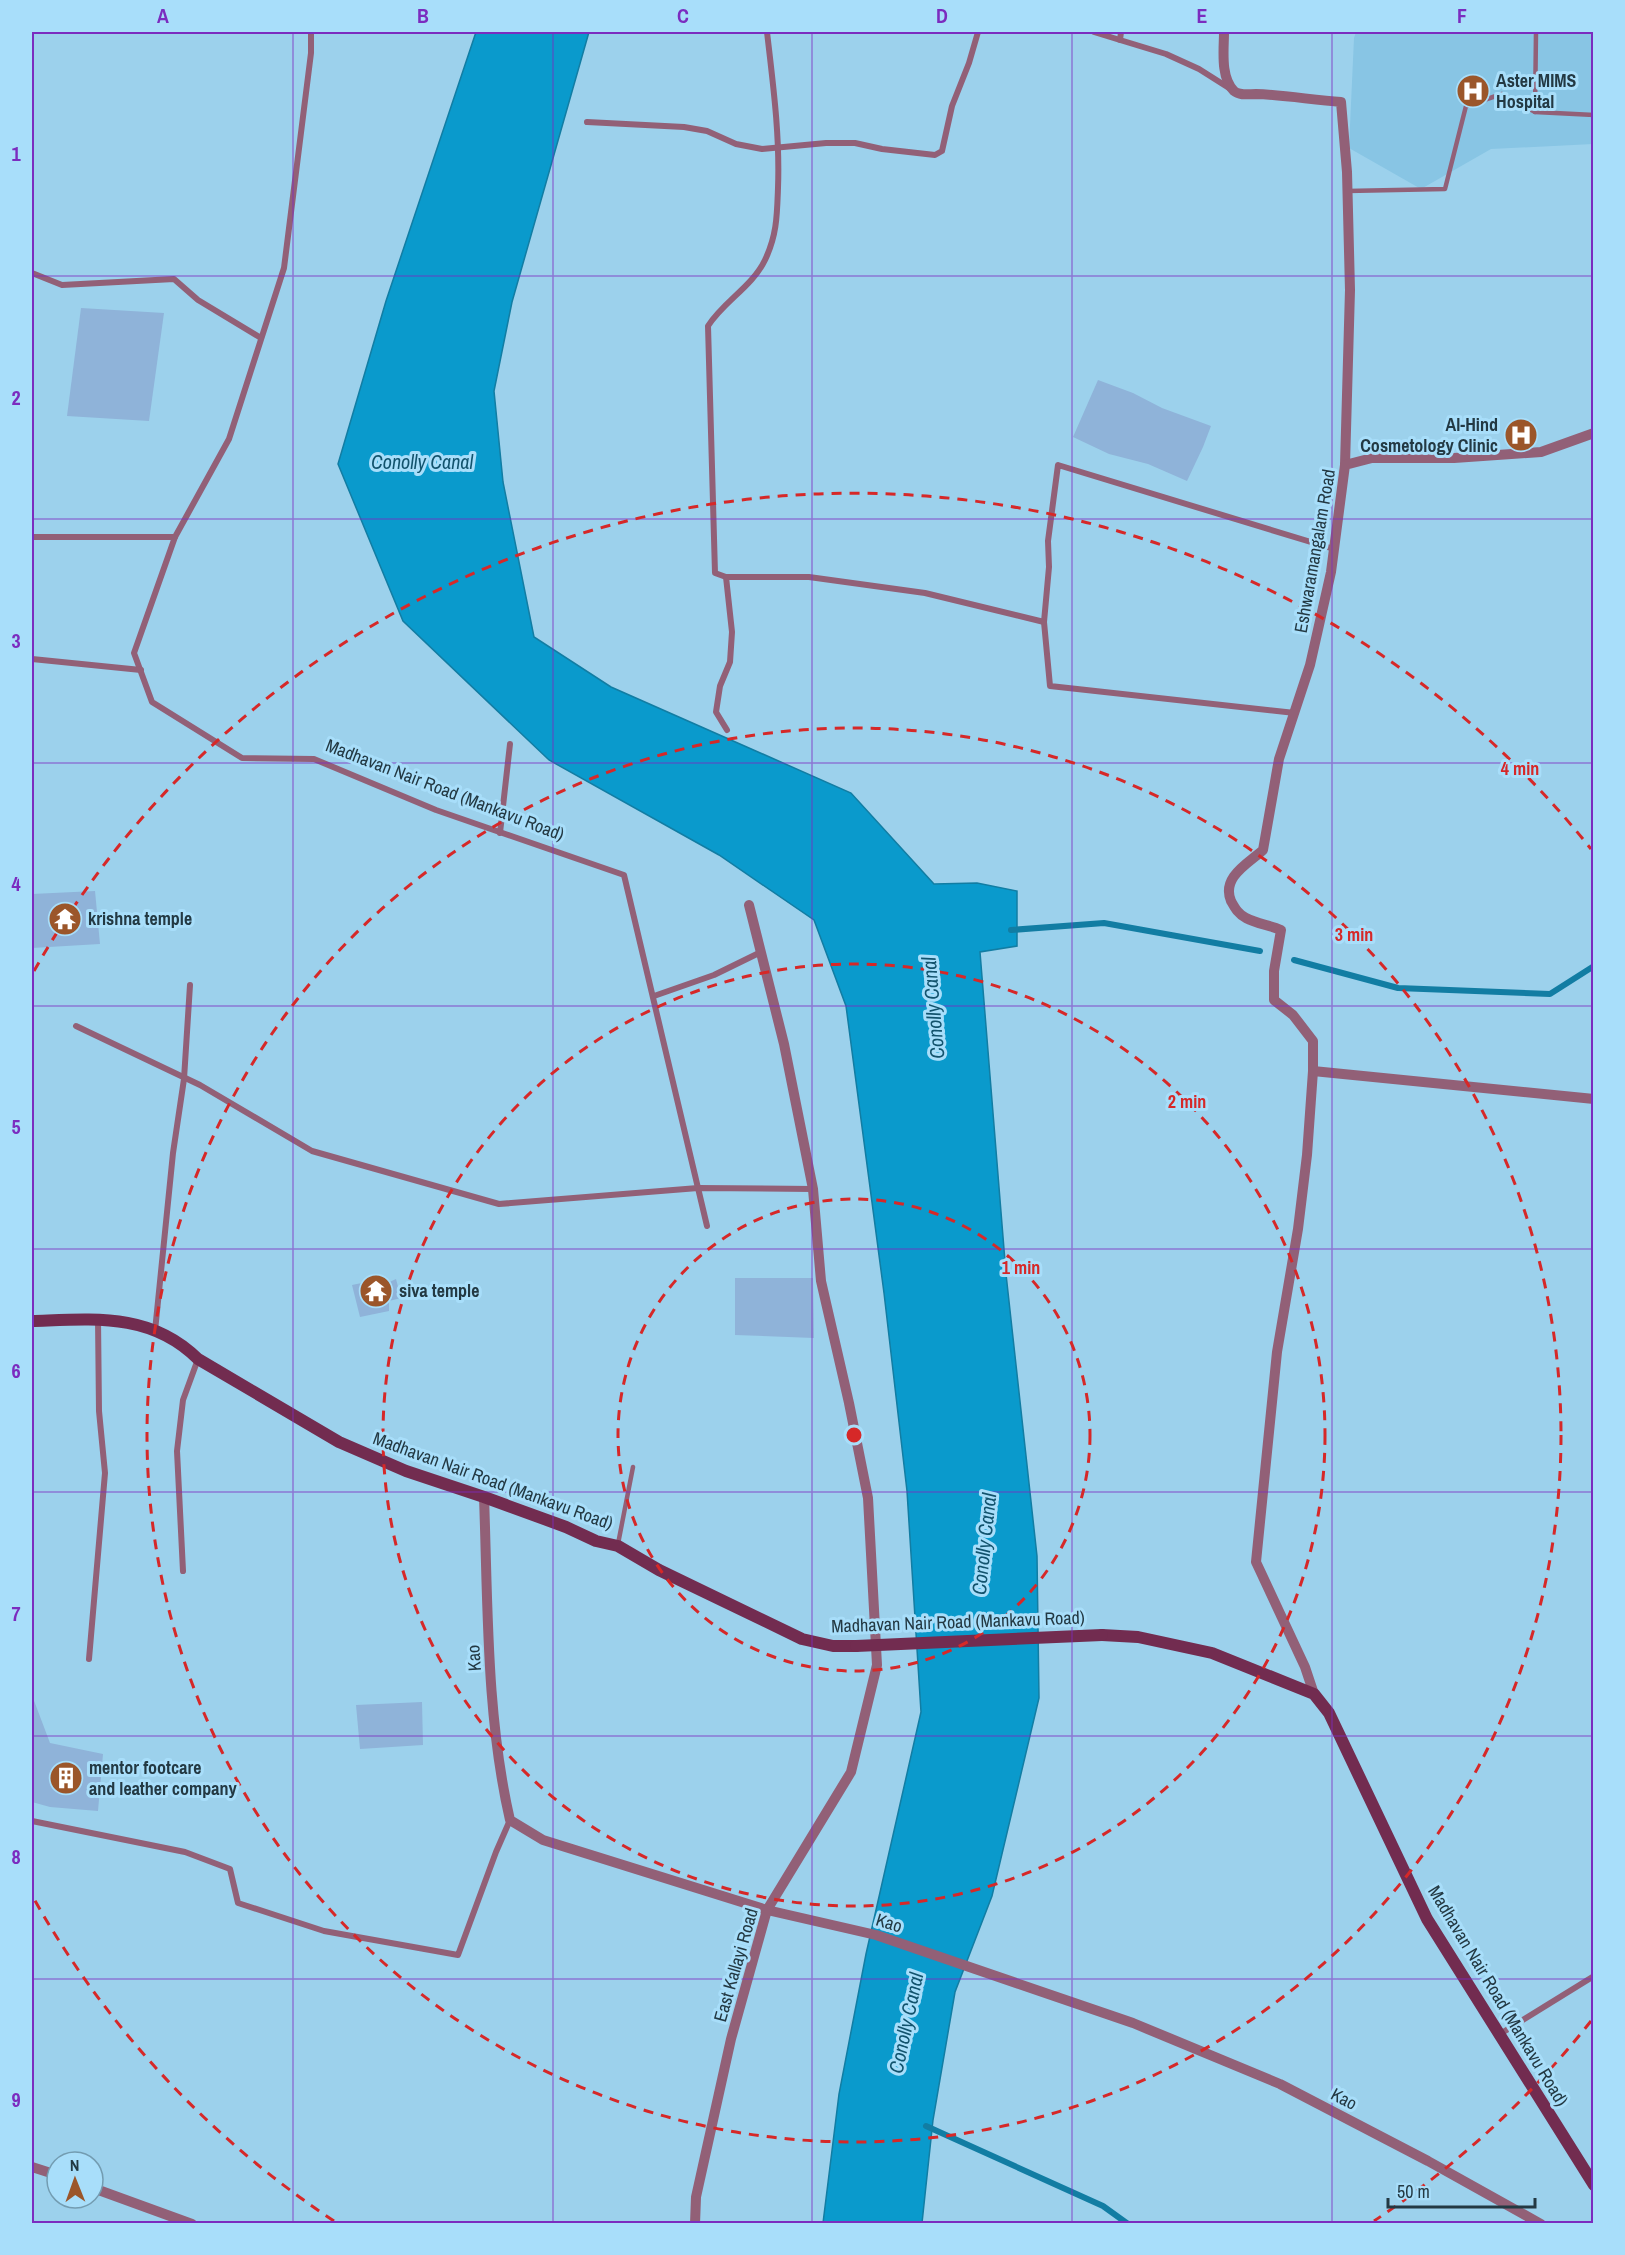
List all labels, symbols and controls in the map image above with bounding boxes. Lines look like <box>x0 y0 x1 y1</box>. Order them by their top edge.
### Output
text: A <box>157 2 169 29</box>
text: B <box>417 2 429 29</box>
text: C <box>677 2 689 29</box>
text: D <box>936 2 948 29</box>
text: E <box>1197 2 1208 29</box>
text: F <box>1457 2 1467 29</box>
place label: Aster MIMS Hospital <box>1496 68 1577 114</box>
hospital icon: Aster MIMS Hospital <box>1455 73 1491 109</box>
text: 1 <box>11 140 21 167</box>
text: 2 <box>11 384 21 411</box>
place label: Al-Hind Cosmetology Clinic <box>1360 412 1498 458</box>
hospital icon: Al-Hind Cosmetology Clinic <box>1503 417 1539 453</box>
water label: Conolly Canal <box>371 448 473 475</box>
street label: Eshwaramangalam Road <box>1288 467 1341 635</box>
text: 3 <box>11 627 21 654</box>
street label: Madhavan Nair Road (Mankavu Road) <box>322 732 568 847</box>
text: 4 min <box>1501 756 1539 781</box>
text: 4 <box>11 870 21 897</box>
temple icon: krishna temple <box>47 901 83 937</box>
place label: krishna temple <box>88 906 192 931</box>
text: 3 min <box>1335 922 1373 947</box>
water label: Conolly Canal <box>915 956 950 1060</box>
text: 2 min <box>1168 1089 1206 1114</box>
text: 5 <box>11 1113 21 1140</box>
text: 1 min <box>1002 1255 1040 1280</box>
temple icon: siva temple <box>358 1273 394 1309</box>
place label: siva temple <box>399 1278 479 1303</box>
text: 6 <box>11 1357 21 1384</box>
street label: Madhavan Nair Road (Mankavu Road) <box>370 1425 617 1536</box>
centre of rings <box>844 1425 864 1445</box>
water label: Conolly Canal <box>965 1491 1002 1596</box>
text: 7 <box>11 1600 21 1627</box>
street label: Madhavan Nair Road (Mankavu Road) <box>831 1605 1085 1638</box>
street label: Kao <box>460 1644 487 1672</box>
place label: mentor footcare and leather company <box>89 1755 237 1801</box>
building icon: mentor footcare and leather company <box>48 1760 84 1796</box>
text: 8 <box>11 1843 21 1870</box>
street label: Madhavan Nair Road (Mankavu Road) <box>1422 1881 1574 2111</box>
street label: East Kallayi Road <box>707 1905 764 2025</box>
street label: Kao <box>873 1907 905 1938</box>
water label: Conolly Canal <box>882 1970 929 2076</box>
street label: Kao <box>1327 2081 1362 2116</box>
text: 9 <box>11 2086 21 2113</box>
north arrow <box>45 2150 105 2210</box>
text: N <box>70 2154 80 2176</box>
scale bar <box>1388 2171 1535 2209</box>
text: 50 m <box>1397 2179 1430 2204</box>

